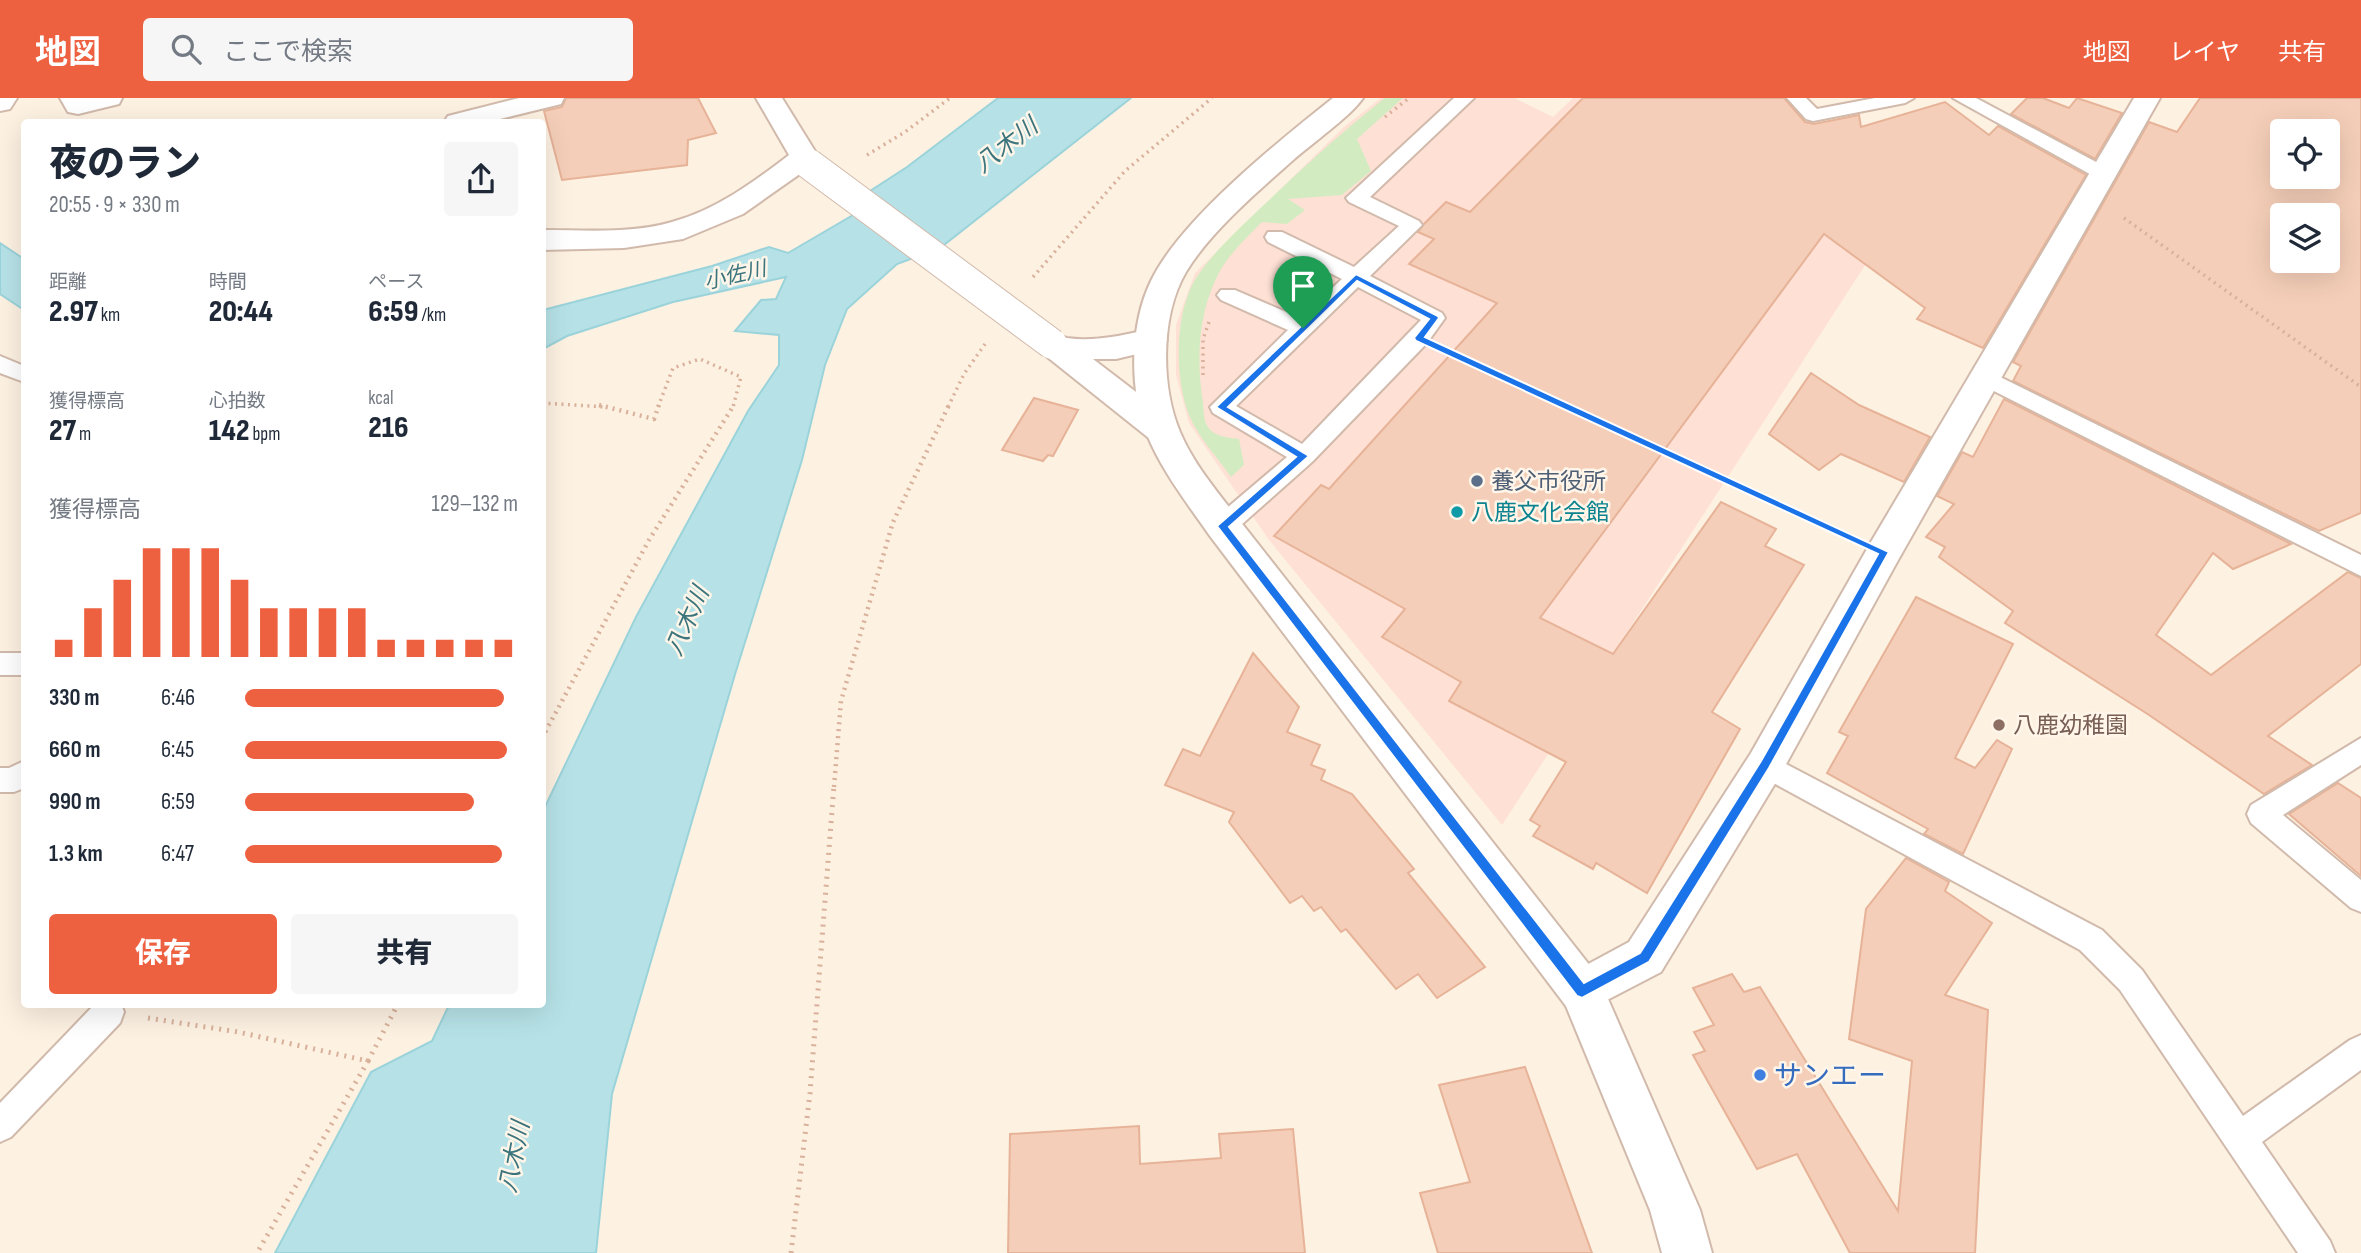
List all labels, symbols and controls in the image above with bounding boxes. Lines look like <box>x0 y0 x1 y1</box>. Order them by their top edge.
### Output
search box <box>143 18 633 81</box>
icon: search <box>167 30 205 68</box>
text: 地図 <box>35 33 101 73</box>
text: ここで検索 <box>223 37 353 68</box>
text: 地図 <box>2083 38 2131 67</box>
text: レイヤ <box>2169 38 2240 67</box>
text: 共有 <box>2278 38 2326 67</box>
water label: 八木川 <box>969 110 1046 179</box>
map controls <box>2270 119 2340 273</box>
button: locate <box>2270 119 2340 189</box>
text: 夜のラン <box>49 142 201 187</box>
button: share <box>444 142 518 216</box>
text: 20:55 · 9 × 330 m <box>49 191 180 219</box>
button: layers <box>2270 203 2340 273</box>
water label: 小佐川 <box>702 256 771 295</box>
pin <box>1273 256 1333 328</box>
icon: arrive <box>1284 267 1322 305</box>
text: 距離 <box>49 271 87 294</box>
text: 時間 <box>209 271 247 294</box>
text: ペース <box>368 271 424 294</box>
text: 2.97 <box>49 294 98 330</box>
text: 20:44 <box>209 294 273 330</box>
text: 6:59 <box>368 294 418 330</box>
text: km <box>98 304 120 327</box>
text: /km <box>418 304 446 327</box>
text: kcal <box>368 387 393 410</box>
text: 獲得標高 <box>49 390 125 413</box>
text: 心拍数 <box>209 390 266 413</box>
text: 216 <box>368 410 409 446</box>
text: 27 <box>49 413 76 449</box>
text: 142 <box>209 413 249 449</box>
text: m <box>76 423 91 446</box>
text: bpm <box>249 423 280 446</box>
place label: 養父市役所 <box>1491 468 1606 496</box>
marker: 養父市役所 <box>1469 473 1485 489</box>
text: 129–132 m <box>432 490 518 518</box>
text: 獲得標高 <box>49 496 141 524</box>
place label: 八鹿文化会館 <box>1471 499 1609 527</box>
marker: 八鹿文化会館 <box>1449 504 1465 520</box>
water label: 八木川 <box>660 580 717 660</box>
text: 330 m <box>49 684 99 712</box>
text: 6:46 <box>161 684 195 712</box>
place label: 八鹿幼稚園 <box>2013 712 2128 740</box>
marker: 八鹿幼稚園 <box>1991 717 2007 733</box>
text: 660 m <box>49 736 100 764</box>
text: 6:45 <box>161 736 194 764</box>
text: 990 m <box>49 788 101 816</box>
text: 6:59 <box>161 788 195 816</box>
text: 1.3 km <box>49 840 103 868</box>
text: 6:47 <box>161 840 194 868</box>
button: 保存 <box>49 914 277 994</box>
button: 共有 <box>291 914 518 994</box>
place label: サンエー <box>1774 1060 1886 1093</box>
marker: サンエー <box>1752 1067 1768 1083</box>
water label: 八木川 <box>493 1116 536 1195</box>

